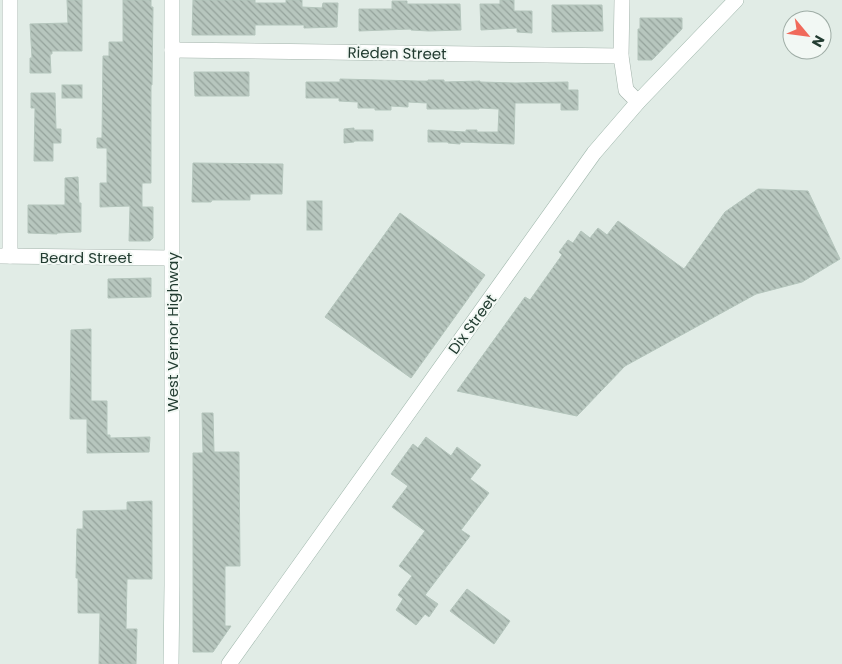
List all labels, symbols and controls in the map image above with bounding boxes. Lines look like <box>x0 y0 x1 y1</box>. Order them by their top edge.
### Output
north arrow <box>782 10 832 60</box>
text: N <box>807 32 830 51</box>
street label: Rieden Street <box>347 42 447 64</box>
street label: Beard Street <box>40 247 132 268</box>
street label: West Vernor Highway <box>162 252 183 412</box>
street label: Dix Street <box>443 290 501 358</box>

